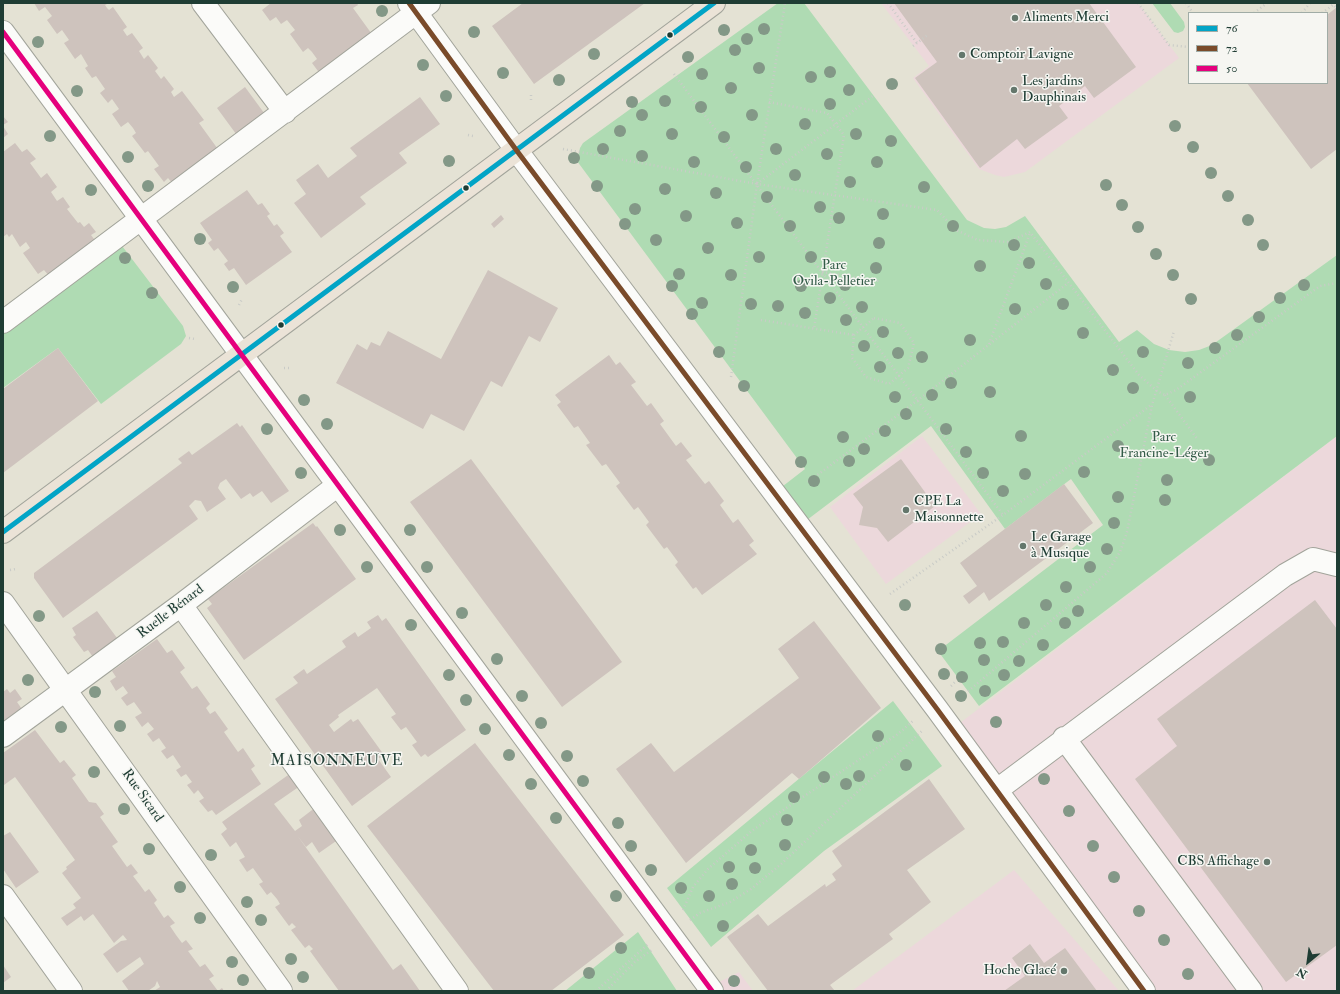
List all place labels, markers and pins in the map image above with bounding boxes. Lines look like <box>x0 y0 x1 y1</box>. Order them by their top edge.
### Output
place label: Aliments Merci <box>1023 10 1109 26</box>
marker: Aliments Merci <box>1010 13 1020 23</box>
unlabelled marker <box>665 30 675 40</box>
place label: Comptoir Lavigne <box>970 47 1073 63</box>
marker: Comptoir Lavigne <box>957 50 967 60</box>
place label: Les jardins Dauphinais <box>1022 74 1086 106</box>
marker: Les jardins Dauphinais <box>1009 85 1019 95</box>
unlabelled marker <box>461 183 471 193</box>
unlabelled marker <box>276 320 286 330</box>
place label: CPE La Maisonnette <box>914 494 984 526</box>
marker: CPE La Maisonnette <box>901 505 911 515</box>
place label: Le Garage à Musique <box>1031 530 1091 562</box>
marker: Le Garage à Musique <box>1018 541 1028 551</box>
place label: CBS Affichage <box>1177 854 1259 870</box>
marker: CBS Affichage <box>1262 857 1272 867</box>
place label: Hoche Glacé <box>984 963 1056 979</box>
marker: Hoche Glacé <box>1059 966 1069 976</box>

